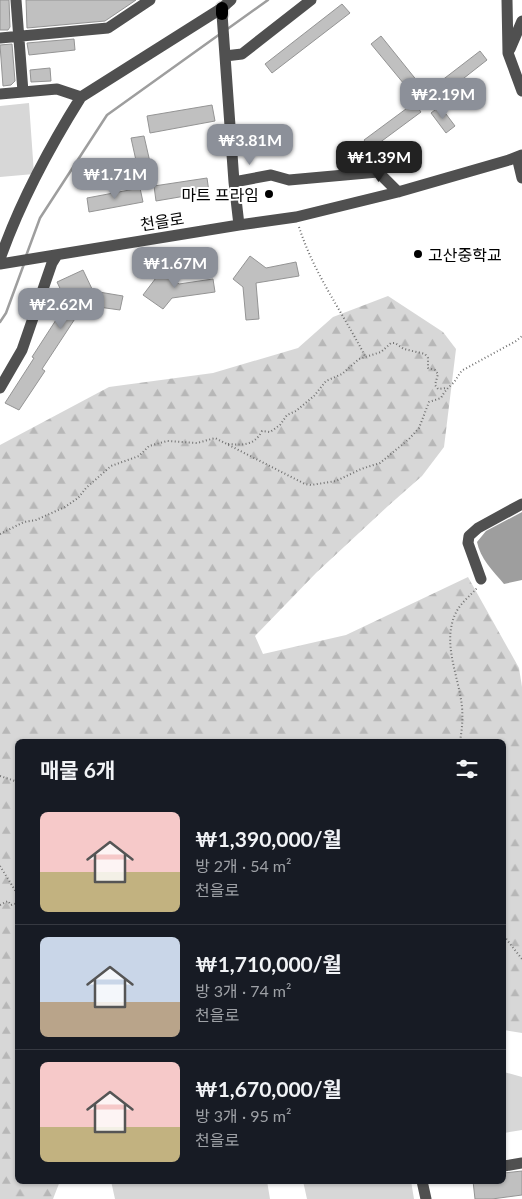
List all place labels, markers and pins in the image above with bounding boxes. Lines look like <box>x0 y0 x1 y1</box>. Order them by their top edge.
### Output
pin: ₩2.19M <box>402 78 484 120</box>
pin: ₩3.81M <box>209 124 291 166</box>
pin: ₩1.39M <box>338 140 420 183</box>
pin: ₩1.71M <box>74 158 156 200</box>
place label: 마트 프라임 <box>181 185 259 204</box>
marker: 마트 프라임 <box>263 188 275 200</box>
place label: 고산중학교 <box>428 245 502 264</box>
pin: ₩1.67M <box>134 246 216 289</box>
marker: 고산중학교 <box>412 248 424 260</box>
pin: ₩2.62M <box>20 288 102 330</box>

